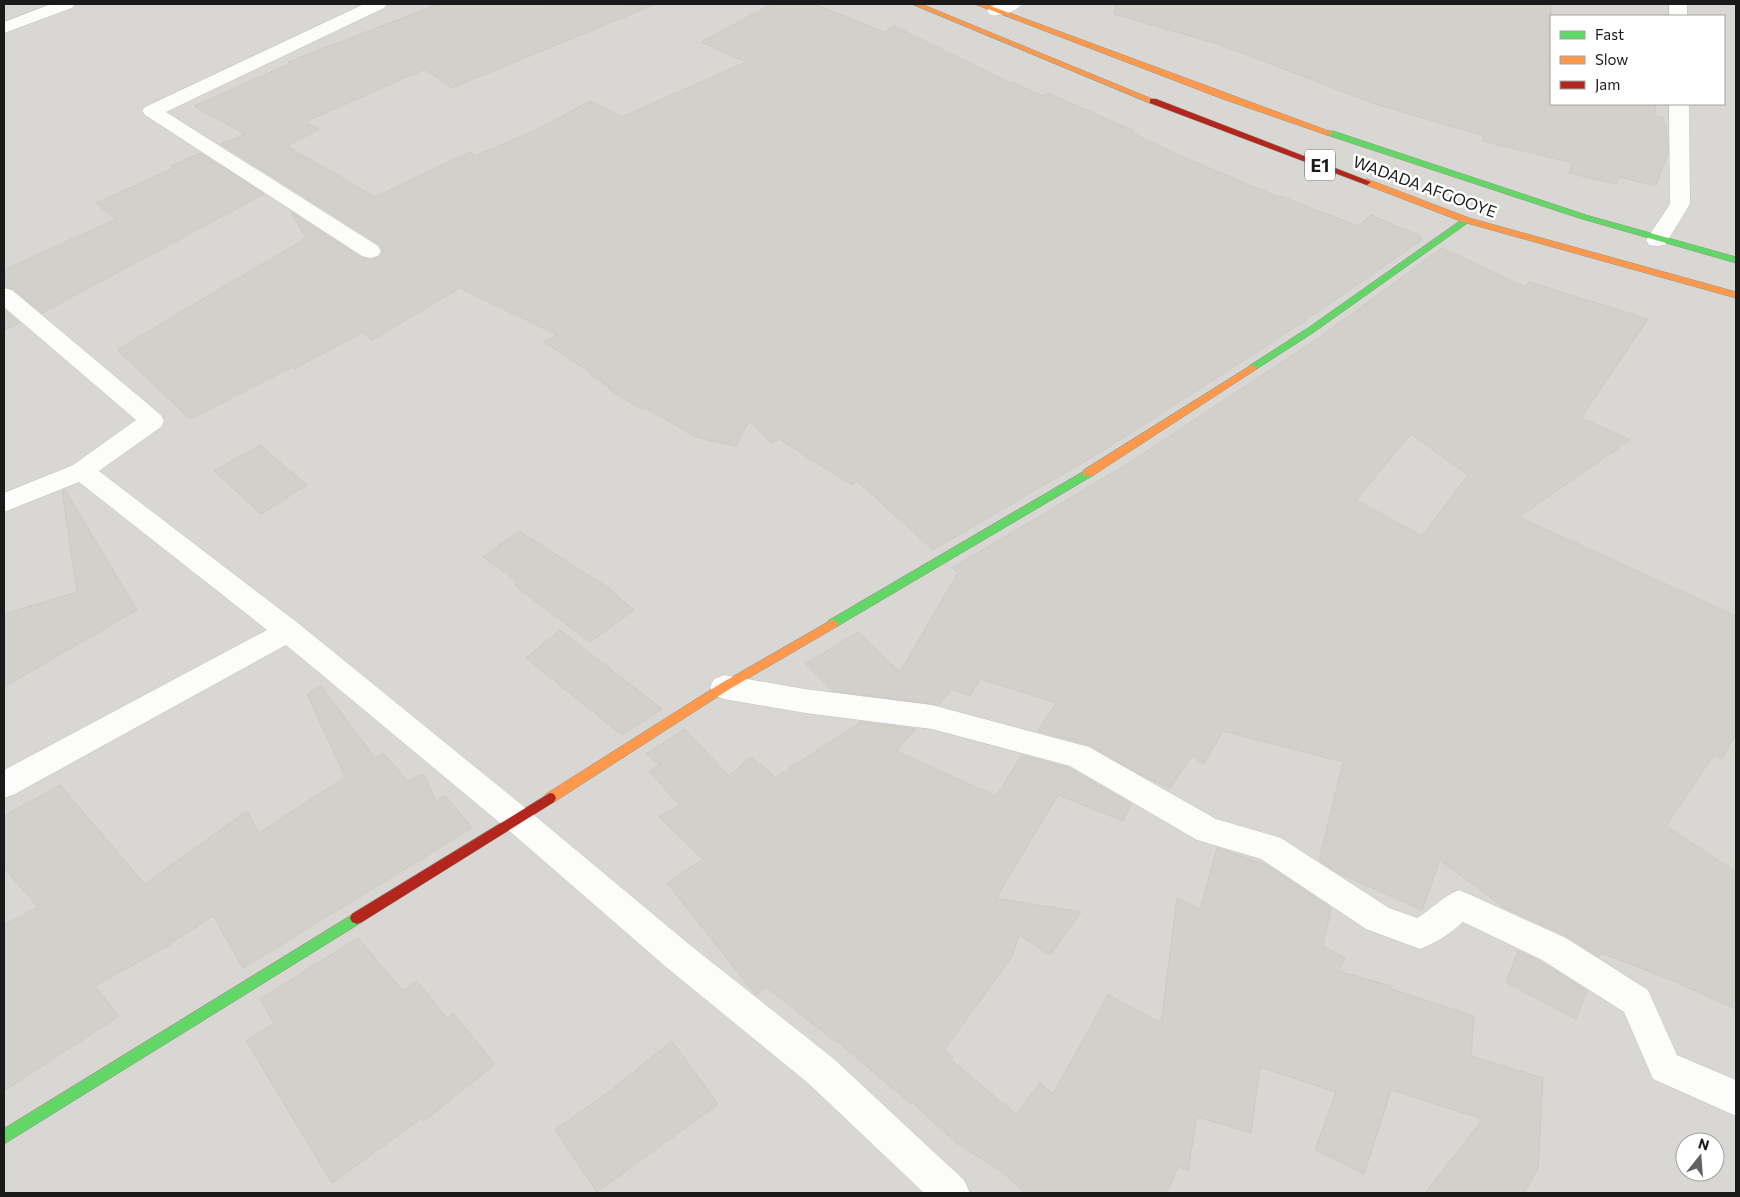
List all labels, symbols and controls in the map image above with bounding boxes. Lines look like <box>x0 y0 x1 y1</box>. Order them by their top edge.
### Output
legend <box>1550 15 1725 105</box>
text: Fast <box>1595 25 1624 43</box>
text: Slow <box>1595 50 1628 68</box>
text: Jam <box>1595 75 1620 93</box>
road number: E1 <box>1305 150 1335 180</box>
street label: WADADA AFGOOYE <box>1351 151 1499 221</box>
north arrow <box>1675 1132 1725 1182</box>
text: N <box>1696 1134 1711 1154</box>

